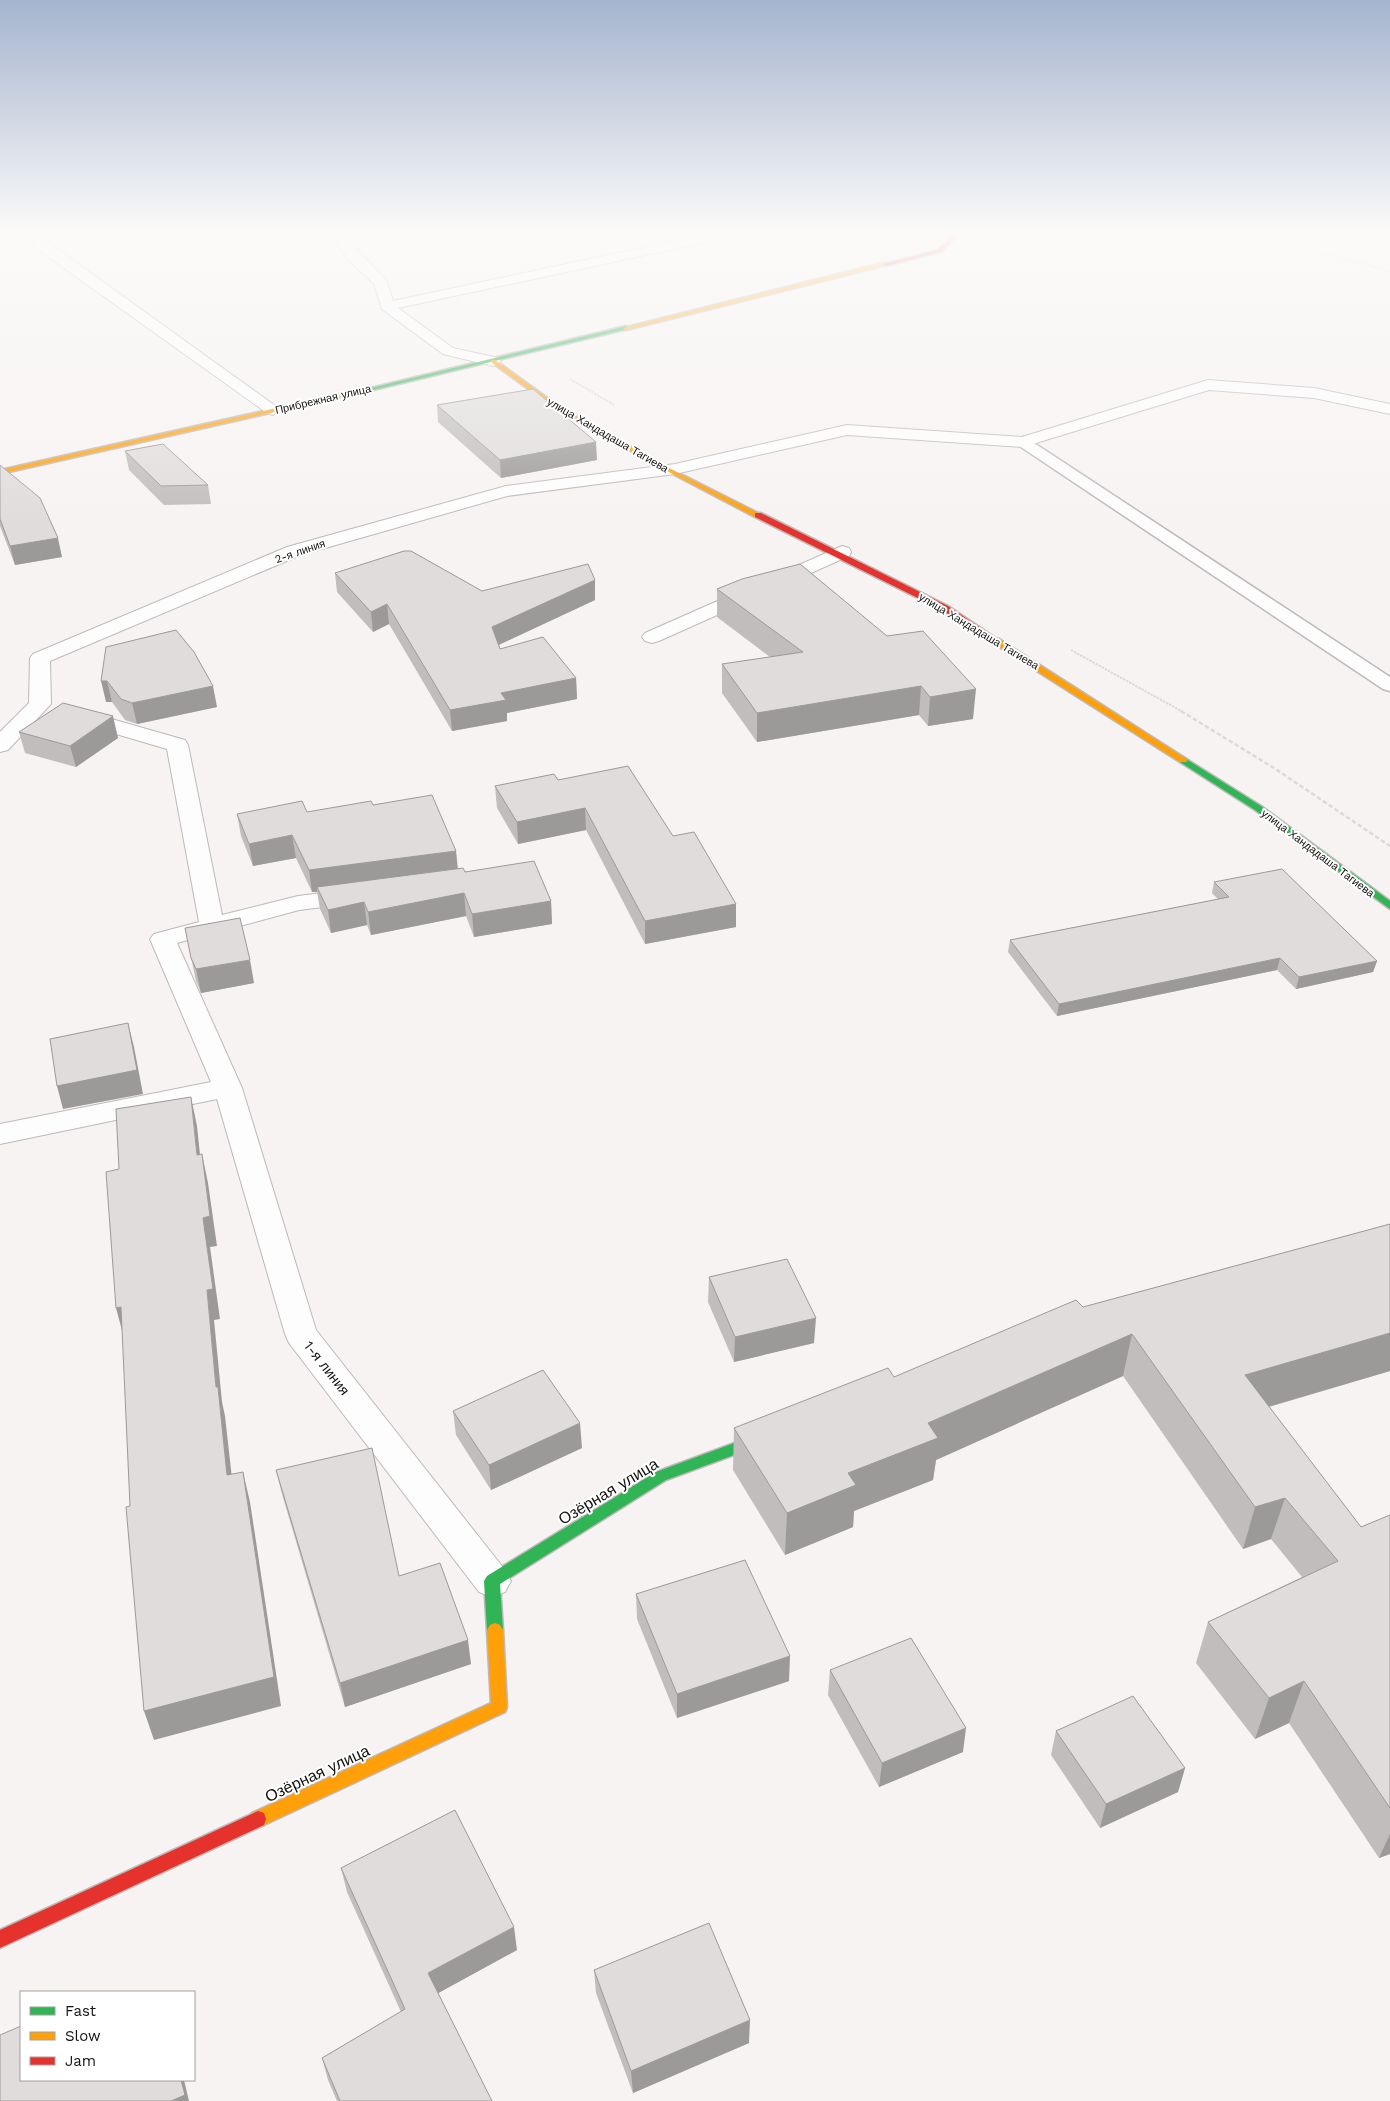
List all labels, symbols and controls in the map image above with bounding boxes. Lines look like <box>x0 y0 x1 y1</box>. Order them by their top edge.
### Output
street label: Прибрежная улица <box>274 382 373 417</box>
street label: улица Хандадаша Тагиева <box>545 395 671 476</box>
street label: 2-я линия <box>273 537 327 566</box>
street label: улица Хандадаша Тагиева <box>916 590 1042 673</box>
street label: улица Хандадаша Тагиева <box>1259 807 1377 901</box>
street label: 1-я линия <box>301 1338 353 1398</box>
street label: Озёрная улица <box>555 1454 662 1529</box>
street label: Озёрная улица <box>262 1741 373 1806</box>
legend <box>20 1991 195 2081</box>
text: Fast <box>65 2002 97 2020</box>
text: Slow <box>65 2027 101 2045</box>
text: Jam <box>65 2052 96 2070</box>

